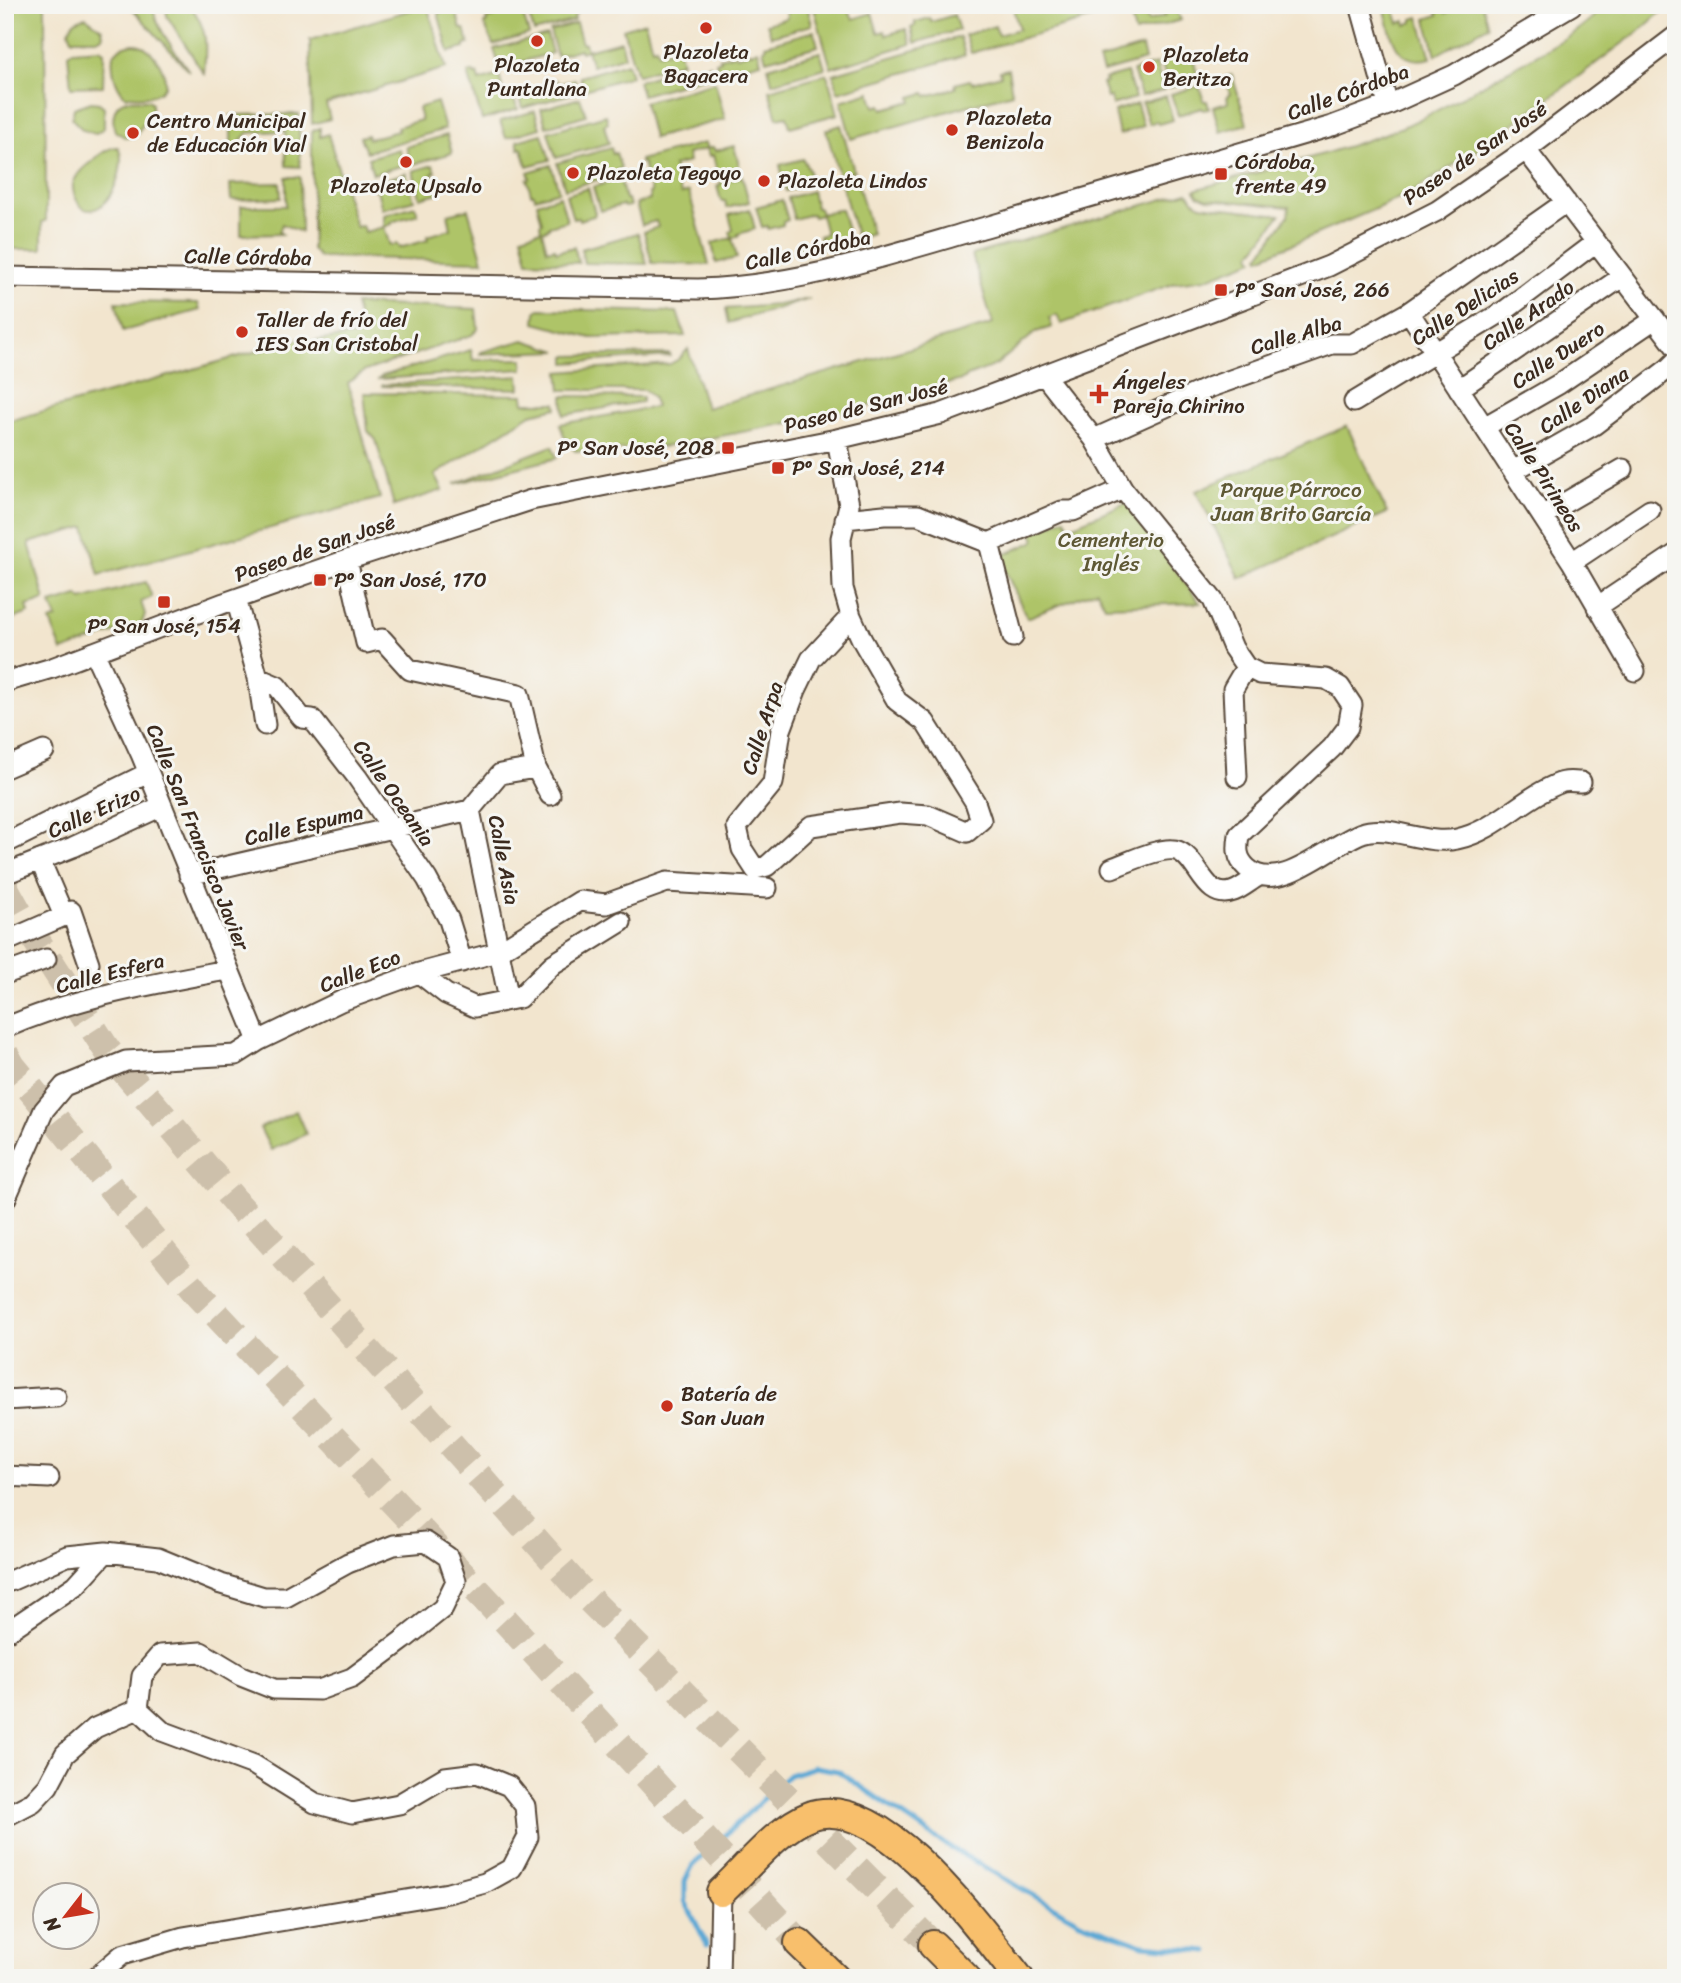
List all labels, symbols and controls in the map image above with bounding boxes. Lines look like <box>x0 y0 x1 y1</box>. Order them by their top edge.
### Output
marker: Plazoleta Bagacera <box>698 20 714 36</box>
marker: Plazoleta Puntallana <box>529 33 545 49</box>
place label: Plazoleta Bagacera <box>663 33 749 95</box>
place label: Plazoleta Beritza <box>1163 36 1249 98</box>
place label: Plazoleta Puntallana <box>487 46 587 108</box>
street label: Calle Córdoba <box>1282 52 1415 132</box>
marker: Plazoleta Beritza <box>1141 59 1157 75</box>
street label: Paseo de San José <box>1395 90 1556 216</box>
place label: Plazoleta Benizola <box>966 99 1052 161</box>
place label: Centro Municipal de Educación Vial <box>147 102 308 164</box>
marker: Plazoleta Benizola <box>944 122 960 138</box>
marker: Centro Municipal de Educación Vial <box>125 125 141 141</box>
place label: Córdoba, frente 49 <box>1235 143 1327 205</box>
marker: Plazoleta Upsalo <box>398 154 414 170</box>
place label: Plazoleta Tegoyo <box>587 154 742 192</box>
place label: Plazoleta Lindos <box>778 162 927 200</box>
marker: Plazoleta Tegoyo <box>565 165 581 181</box>
marker: Córdoba, frente 49 <box>1213 166 1229 182</box>
place label: Plazoleta Upsalo <box>330 167 482 205</box>
marker: Plazoleta Lindos <box>756 173 772 189</box>
street label: Calle Córdoba <box>742 218 875 282</box>
street label: Calle Córdoba <box>184 237 313 277</box>
street label: Calle Delicias <box>1403 257 1527 356</box>
street label: Calle Arado <box>1473 269 1583 361</box>
place label: Pº San José, 266 <box>1235 271 1390 309</box>
marker: Pº San José, 266 <box>1213 282 1229 298</box>
place label: Taller de frío del IES San Cristobal <box>255 301 419 363</box>
street label: Calle Alba <box>1246 304 1347 366</box>
street label: Calle Duero <box>1503 310 1613 400</box>
marker: Taller de frío del IES San Cristobal <box>234 324 250 340</box>
street label: Calle Diana <box>1531 355 1638 444</box>
place label: Ángeles Pareja Chirino <box>1112 363 1245 425</box>
street label: Paseo de San José <box>780 367 952 445</box>
marker: Ángeles Pareja Chirino <box>1091 386 1107 402</box>
street label: Calle Pirineos <box>1494 414 1595 541</box>
place label: Pº San José, 208 <box>557 429 714 467</box>
marker: Pº San José, 208 <box>720 440 736 456</box>
place label: Pº San José, 214 <box>792 449 945 487</box>
marker: Pº San José, 214 <box>770 460 786 476</box>
park label: Parque Párroco Juan Brito García <box>1210 471 1371 533</box>
street label: Paseo de San José <box>229 503 401 593</box>
park label: Cementerio Inglés <box>1058 521 1164 583</box>
place label: Pº San José, 170 <box>334 561 487 599</box>
marker: Pº San José, 170 <box>312 572 328 588</box>
marker: Pº San José, 154 <box>156 594 172 610</box>
place label: Pº San José, 154 <box>87 607 241 645</box>
street label: Calle Arpa <box>730 676 794 779</box>
street label: Calle San Francisco Javier <box>135 718 261 957</box>
street label: Calle Oceania <box>343 731 445 855</box>
street label: Calle Erizo <box>41 774 147 849</box>
street label: Calle Espuma <box>241 793 368 857</box>
street label: Calle Asia <box>477 812 531 909</box>
street label: Calle Eco <box>314 938 406 1004</box>
street label: Calle Esfera <box>52 941 169 1005</box>
place label: Batería de San Juan <box>681 1375 777 1437</box>
marker: Batería de San Juan <box>659 1398 675 1414</box>
north arrow <box>32 1882 102 1952</box>
text: N <box>34 1910 70 1939</box>

